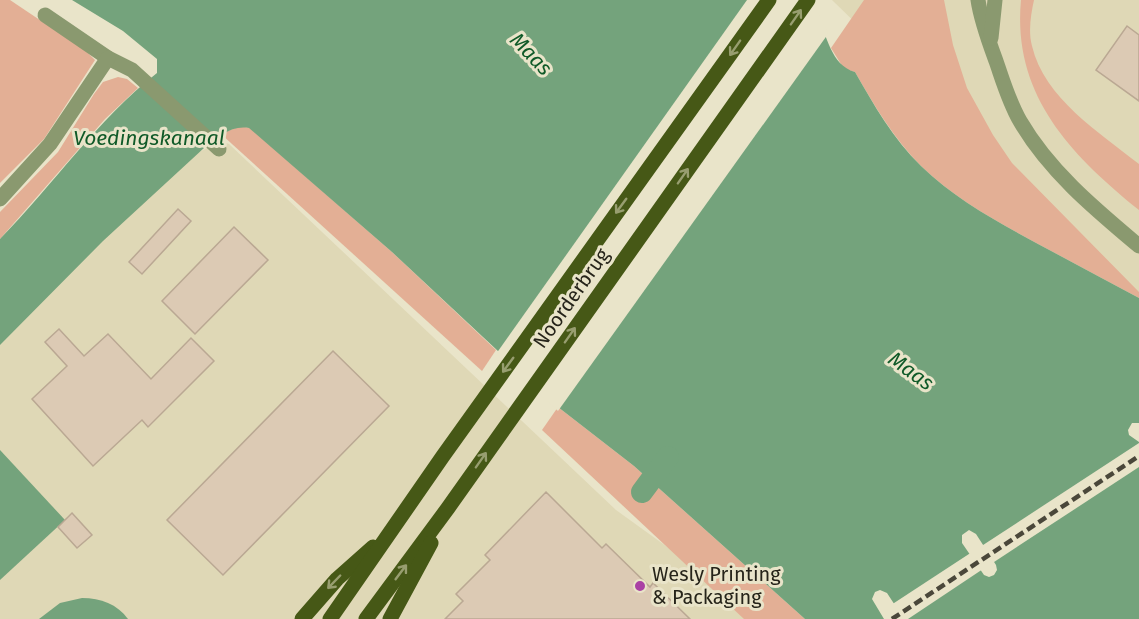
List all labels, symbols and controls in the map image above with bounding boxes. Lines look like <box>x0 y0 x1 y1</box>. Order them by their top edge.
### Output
one-way arrow <box>790 10 802 26</box>
water label: Maas <box>504 27 558 81</box>
one-way arrow <box>729 39 741 55</box>
water label: Voedingskanaal <box>73 125 225 151</box>
one-way arrow <box>677 169 689 185</box>
one-way arrow <box>615 198 628 214</box>
street label: Noorderbrug <box>528 243 615 353</box>
one-way arrow <box>564 328 576 344</box>
water label: Maas <box>883 346 939 396</box>
one-way arrow <box>502 356 514 373</box>
one-way arrow <box>475 453 487 469</box>
place label: Wesly Printing & Packaging <box>652 562 781 609</box>
one-way arrow <box>394 564 407 580</box>
one-way arrow <box>327 575 341 590</box>
marker: Wesly Printing & Packaging <box>633 579 647 593</box>

